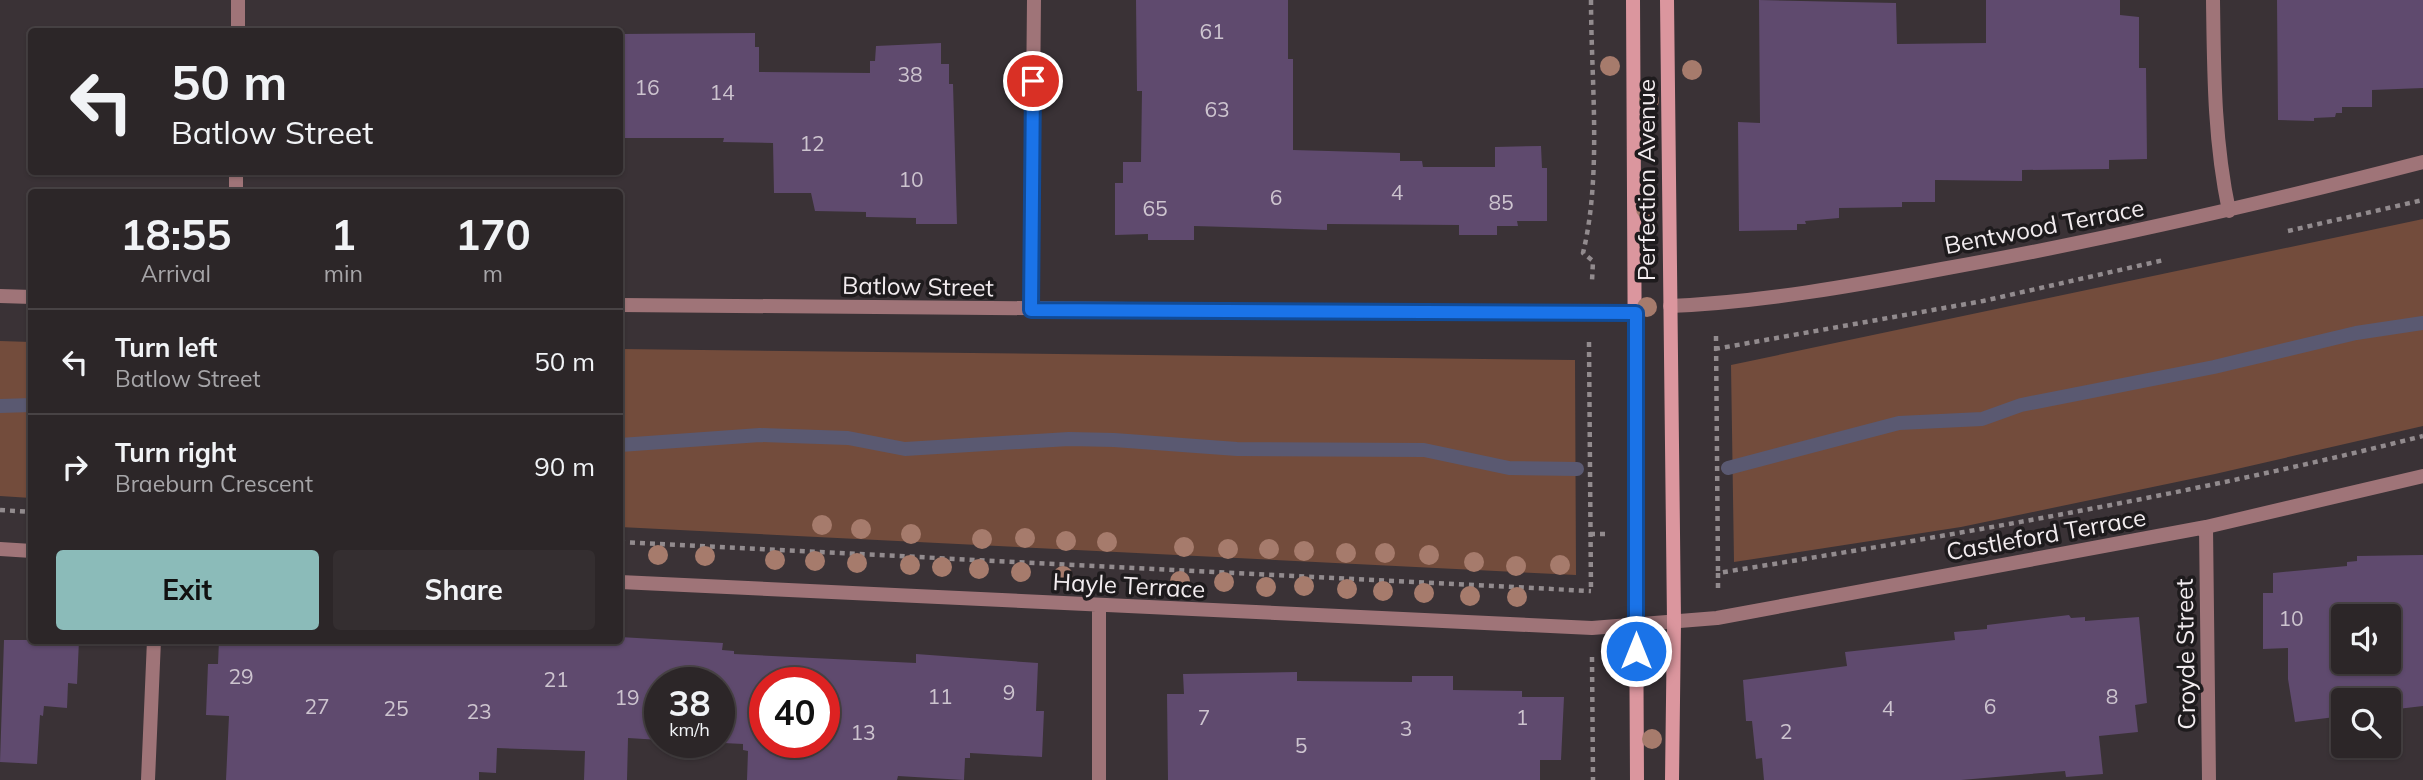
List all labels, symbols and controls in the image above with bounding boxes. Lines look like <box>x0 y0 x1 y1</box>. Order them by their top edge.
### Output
house number: 61 <box>1199 18 1225 44</box>
text: 50 m <box>171 51 287 112</box>
pin <box>1003 51 1063 111</box>
icon: left <box>56 56 147 147</box>
house number: 38 <box>897 61 923 87</box>
icon: arrive <box>1014 62 1052 100</box>
house number: 16 <box>634 74 660 100</box>
house number: 14 <box>709 79 735 105</box>
street label: Perfection Avenue <box>1631 79 1661 281</box>
house number: 63 <box>1204 96 1230 122</box>
text: Batlow Street <box>171 112 373 152</box>
house number: 12 <box>799 130 825 156</box>
house number: 10 <box>898 166 924 192</box>
house number: 4 <box>1391 179 1404 205</box>
house number: 6 <box>1270 184 1282 210</box>
house number: 85 <box>1488 189 1514 215</box>
street label: Bentwood Terrace <box>1942 192 2146 260</box>
house number: 65 <box>1142 195 1168 221</box>
text: 18:55 <box>120 208 231 261</box>
text: 1 <box>331 208 356 261</box>
text: 170 <box>455 208 531 261</box>
text: Arrival <box>141 259 211 288</box>
text: min <box>324 259 363 288</box>
text: m <box>483 259 503 288</box>
street label: Batlow Street <box>842 270 994 302</box>
text: Turn left <box>115 331 217 364</box>
icon: left <box>56 343 94 381</box>
text: 50 m <box>534 345 595 378</box>
text: Batlow Street <box>115 364 261 393</box>
text: Turn right <box>115 436 236 469</box>
icon: right <box>56 448 94 486</box>
text: 90 m <box>534 450 595 483</box>
text: Braeburn Crescent <box>115 469 313 498</box>
street label: Castleford Terrace <box>1944 502 2148 566</box>
button: Exit <box>56 550 319 630</box>
button: Share <box>333 550 595 630</box>
street label: Hayle Terrace <box>1052 566 1206 604</box>
street label: Croyde Street <box>2169 578 2201 730</box>
map controls <box>2331 604 2401 758</box>
button: sound <box>2331 604 2401 674</box>
house number: 10 <box>2278 605 2304 631</box>
position arrow <box>1599 614 1673 688</box>
house number: 29 <box>228 663 254 689</box>
house number: 21 <box>543 666 569 692</box>
speed limit sign: 40 <box>749 667 840 758</box>
house number: 9 <box>1003 679 1015 705</box>
text: 38 <box>668 681 711 725</box>
house number: 11 <box>927 683 953 709</box>
house number: 8 <box>2106 683 2118 709</box>
house number: 19 <box>614 684 640 710</box>
button: search <box>2331 688 2401 758</box>
house number: 27 <box>304 693 330 719</box>
house number: 6 <box>1984 693 1996 719</box>
house number: 25 <box>383 695 409 721</box>
house number: 4 <box>1882 695 1895 721</box>
house number: 23 <box>466 698 492 724</box>
house number: 7 <box>1198 704 1210 730</box>
house number: 1 <box>1516 704 1528 730</box>
house number: 3 <box>1400 715 1412 741</box>
text: km/h <box>669 718 710 741</box>
house number: 2 <box>1780 718 1792 744</box>
house number: 13 <box>850 719 876 745</box>
house number: 5 <box>1295 732 1307 758</box>

